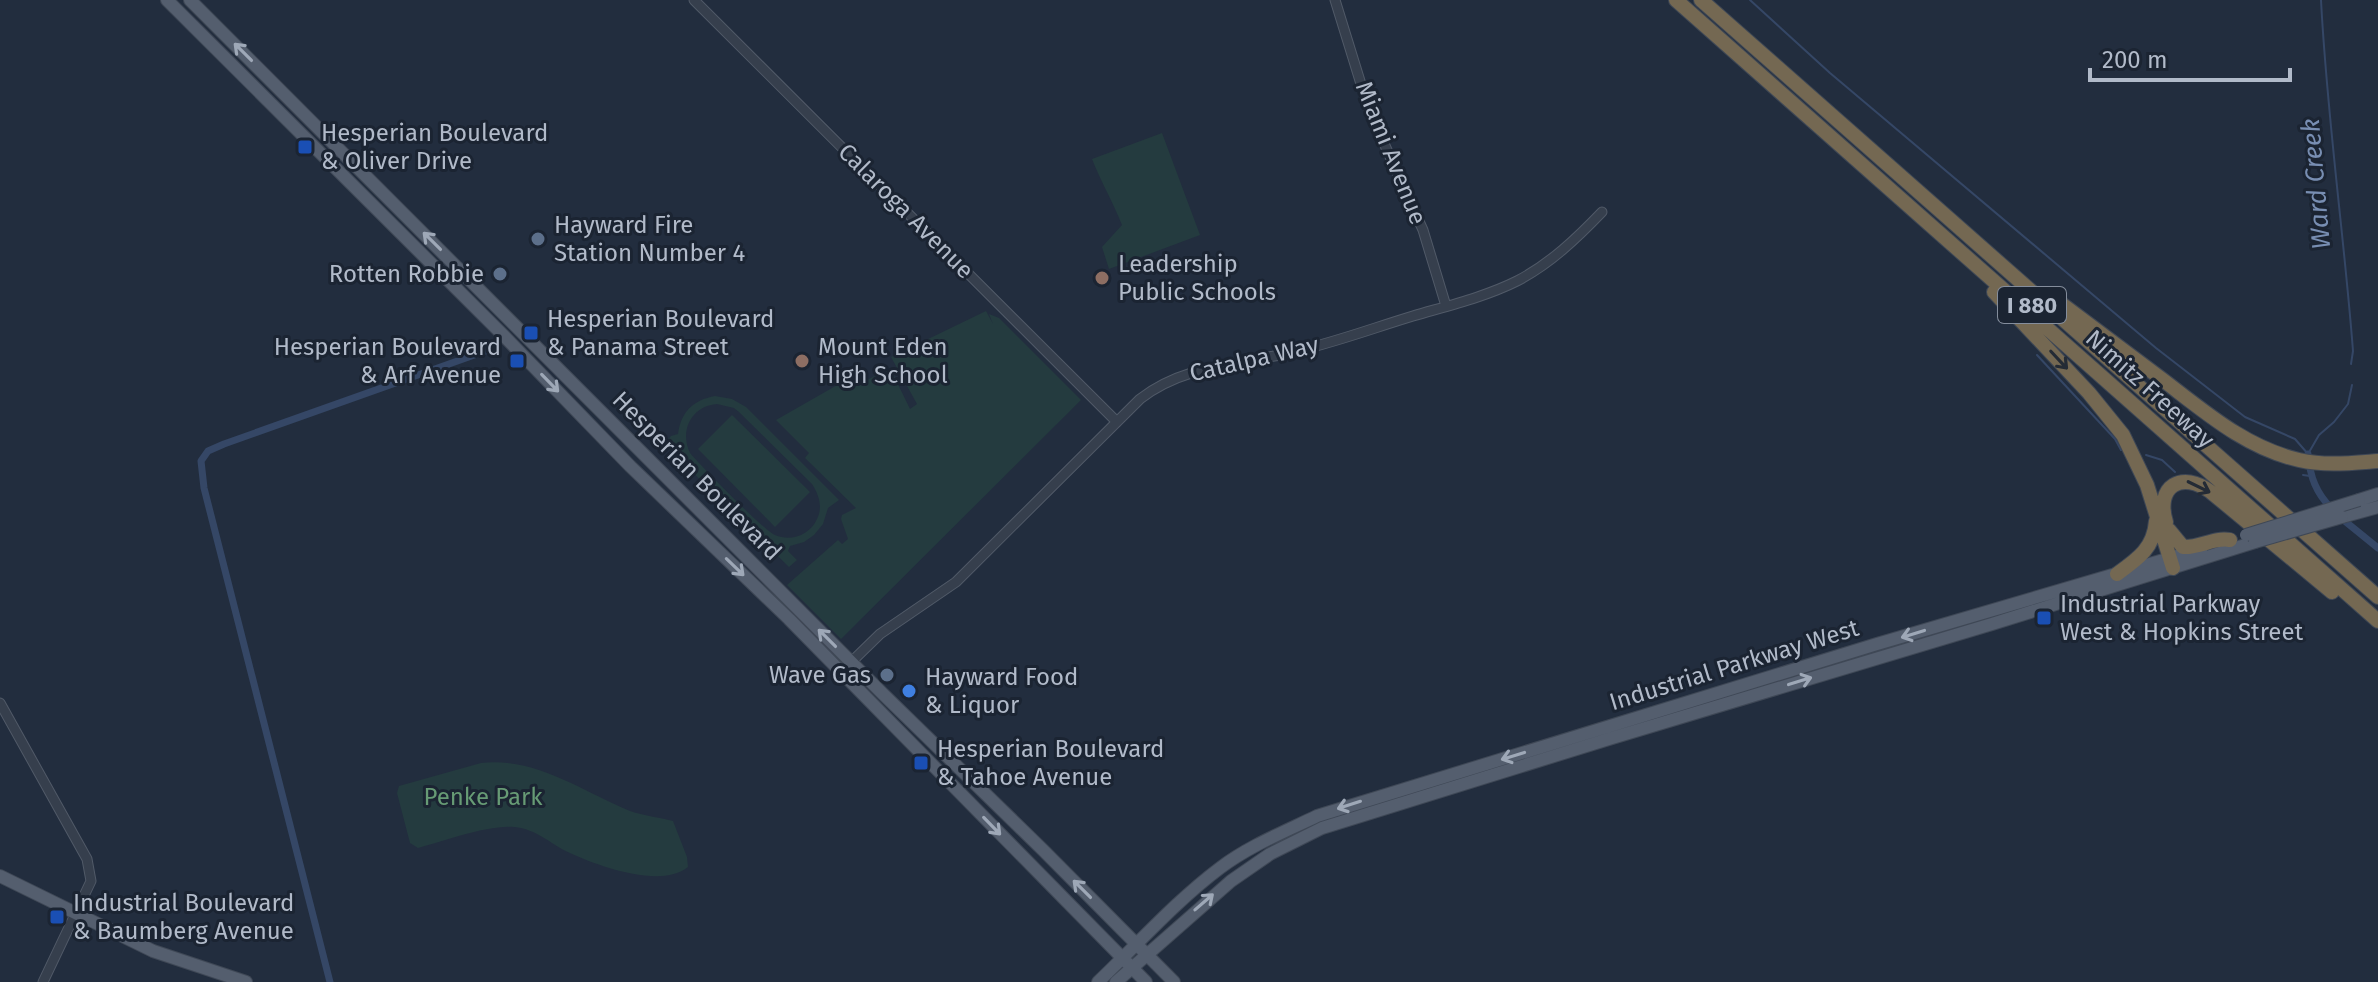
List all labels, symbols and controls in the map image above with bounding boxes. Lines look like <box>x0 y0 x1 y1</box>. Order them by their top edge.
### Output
scale bar <box>2090 32 2290 82</box>
one-way arrow <box>234 43 253 62</box>
text: 200 m <box>2102 46 2168 74</box>
street label: Miami Avenue <box>1350 77 1432 229</box>
water label: Ward Creek <box>2295 117 2337 251</box>
place label: Hesperian Boulevard & Oliver Drive <box>321 119 548 175</box>
marker: Hesperian Boulevard & Oliver Drive <box>296 138 314 156</box>
street label: Calaroga Avenue <box>833 138 979 284</box>
place label: Hayward Fire Station Number 4 <box>554 211 745 267</box>
marker: Hayward Fire Station Number 4 <box>529 230 547 248</box>
one-way arrow <box>423 232 442 251</box>
place label: Leadership Public Schools <box>1118 250 1276 306</box>
place label: Rotten Robbie <box>329 260 484 288</box>
marker: Rotten Robbie <box>491 265 509 283</box>
marker: Leadership Public Schools <box>1093 269 1111 287</box>
road number: I 880 <box>1998 287 2066 323</box>
place label: Hesperian Boulevard & Panama Street <box>547 305 774 361</box>
marker: Hesperian Boulevard & Panama Street <box>522 324 540 342</box>
street label: Nimitz Freeway <box>2080 324 2220 454</box>
street label: Catalpa Way <box>1187 331 1321 387</box>
place label: Hesperian Boulevard & Arf Avenue <box>274 333 501 389</box>
place label: Mount Eden High School <box>818 333 948 389</box>
one-way arrow <box>2049 350 2068 370</box>
marker: Hesperian Boulevard & Arf Avenue <box>508 352 526 370</box>
marker: Mount Eden High School <box>793 352 811 370</box>
one-way arrow <box>541 373 560 393</box>
street label: Hesperian Boulevard <box>607 386 787 566</box>
one-way arrow <box>2187 480 2210 495</box>
one-way arrow <box>725 557 745 576</box>
place label: Industrial Parkway West & Hopkins Street <box>2060 590 2303 646</box>
marker: Industrial Parkway West & Hopkins Street <box>2035 609 2053 627</box>
street label: Industrial Parkway West <box>1606 614 1862 716</box>
one-way arrow <box>1901 628 1926 642</box>
one-way arrow <box>818 629 837 648</box>
place label: Wave Gas <box>769 661 871 689</box>
place label: Hayward Food & Liquor <box>925 663 1078 719</box>
marker: Wave Gas <box>878 666 896 684</box>
one-way arrow <box>1786 673 1812 688</box>
marker: Hayward Food & Liquor <box>900 682 918 700</box>
place label: Hesperian Boulevard & Tahoe Avenue <box>937 735 1164 791</box>
one-way arrow <box>1500 749 1526 764</box>
marker: Hesperian Boulevard & Tahoe Avenue <box>912 754 930 772</box>
park label: Penke Park <box>423 783 543 811</box>
one-way arrow <box>1337 799 1362 814</box>
one-way arrow <box>983 816 1002 836</box>
one-way arrow <box>1073 880 1092 899</box>
place label: Industrial Boulevard & Baumberg Avenue <box>73 889 294 945</box>
one-way arrow <box>1194 894 1214 912</box>
marker: Industrial Boulevard & Baumberg Avenue <box>48 908 66 926</box>

